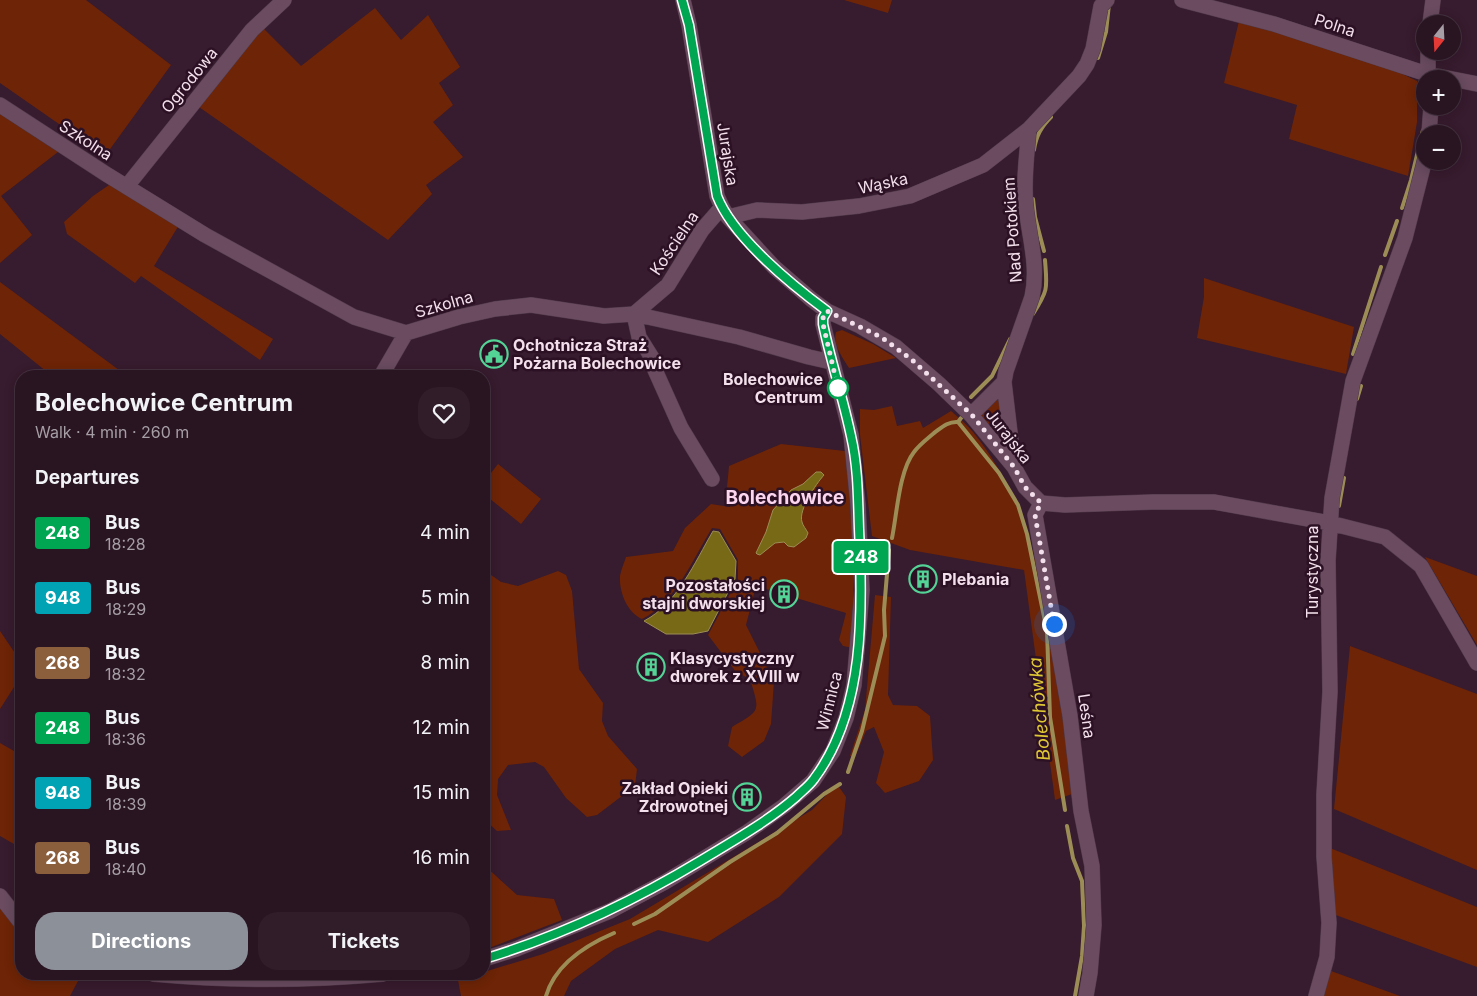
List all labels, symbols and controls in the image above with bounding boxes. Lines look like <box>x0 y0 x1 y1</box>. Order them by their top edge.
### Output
street label: Polna <box>1312 9 1358 41</box>
north arrow <box>1416 15 1461 60</box>
map controls <box>1416 15 1461 170</box>
street label: Ogrodowa <box>157 43 221 117</box>
button: + <box>1416 70 1461 115</box>
street label: Szkolna <box>56 115 116 165</box>
street label: Jurajska <box>713 121 743 187</box>
button: − <box>1416 125 1461 170</box>
street label: Wąska <box>856 168 910 198</box>
street label: Nad Potokiem <box>998 177 1026 283</box>
street label: Kościelna <box>645 207 703 279</box>
street label: Szkolna <box>413 286 475 322</box>
place label: Ochotnicza Straż Pożarna Bolechowice <box>513 335 681 373</box>
public building icon: Ochotnicza Straż Pożarna Bolechowice <box>479 339 509 369</box>
place label: Bolechowice Centrum <box>723 369 823 407</box>
marker: Bolechowice Centrum <box>827 377 849 399</box>
button: heart <box>418 387 470 439</box>
text: Bolechowice Centrum <box>35 388 293 417</box>
street label: Jurajska <box>982 405 1036 467</box>
text: Walk · 4 min · 260 m <box>35 422 189 442</box>
text: Departures <box>35 466 139 489</box>
district label: Bolechowice <box>726 486 844 509</box>
text: Bus <box>105 511 140 534</box>
text: 4 min <box>420 521 470 544</box>
text: 248 <box>45 522 80 543</box>
street label: Turystyczna <box>1302 526 1322 618</box>
text: 18:28 <box>105 534 146 554</box>
line badge: 248 <box>832 541 890 573</box>
text: 248 <box>844 546 878 567</box>
building icon: Plebania <box>908 564 938 594</box>
place label: Plebania <box>942 569 1009 589</box>
place label: Pozostałości stajni dworskiej <box>642 575 765 613</box>
text: Bus <box>106 576 141 599</box>
building icon: Pozostałości stajni dworskiej <box>769 579 799 609</box>
text: 5 min <box>421 586 470 609</box>
text: 948 <box>45 587 81 608</box>
text: 18:29 <box>106 599 146 619</box>
your location <box>1042 612 1067 637</box>
text: Bus <box>105 641 140 664</box>
place label: Klasycystyczny dworek z XVIII w <box>670 648 800 686</box>
text: 8 min <box>420 651 470 674</box>
text: 268 <box>45 652 80 673</box>
building icon: Klasycystyczny dworek z XVIII w <box>636 652 666 682</box>
water label: Bolechówka <box>1024 656 1054 762</box>
text: 18:32 <box>105 664 146 684</box>
street label: Winnica <box>812 669 846 733</box>
street label: Leśna <box>1074 692 1100 740</box>
text: Bus <box>105 706 140 729</box>
text: 12 min <box>413 716 470 739</box>
text: 248 <box>45 717 80 738</box>
text: 18:36 <box>105 729 146 749</box>
text: Bus <box>106 771 141 794</box>
place label: Zakład Opieki Zdrowotnej <box>621 778 728 816</box>
text: 15 min <box>413 781 470 804</box>
text: 948 <box>45 782 81 803</box>
building icon: Zakład Opieki Zdrowotnej <box>732 782 762 812</box>
text: 18:39 <box>106 794 146 814</box>
text: Bus <box>105 836 140 859</box>
text: 16 min <box>413 846 470 869</box>
text: 268 <box>45 847 80 868</box>
text: 18:40 <box>105 859 146 879</box>
button: Directions <box>35 912 248 970</box>
button: Tickets <box>258 912 470 970</box>

